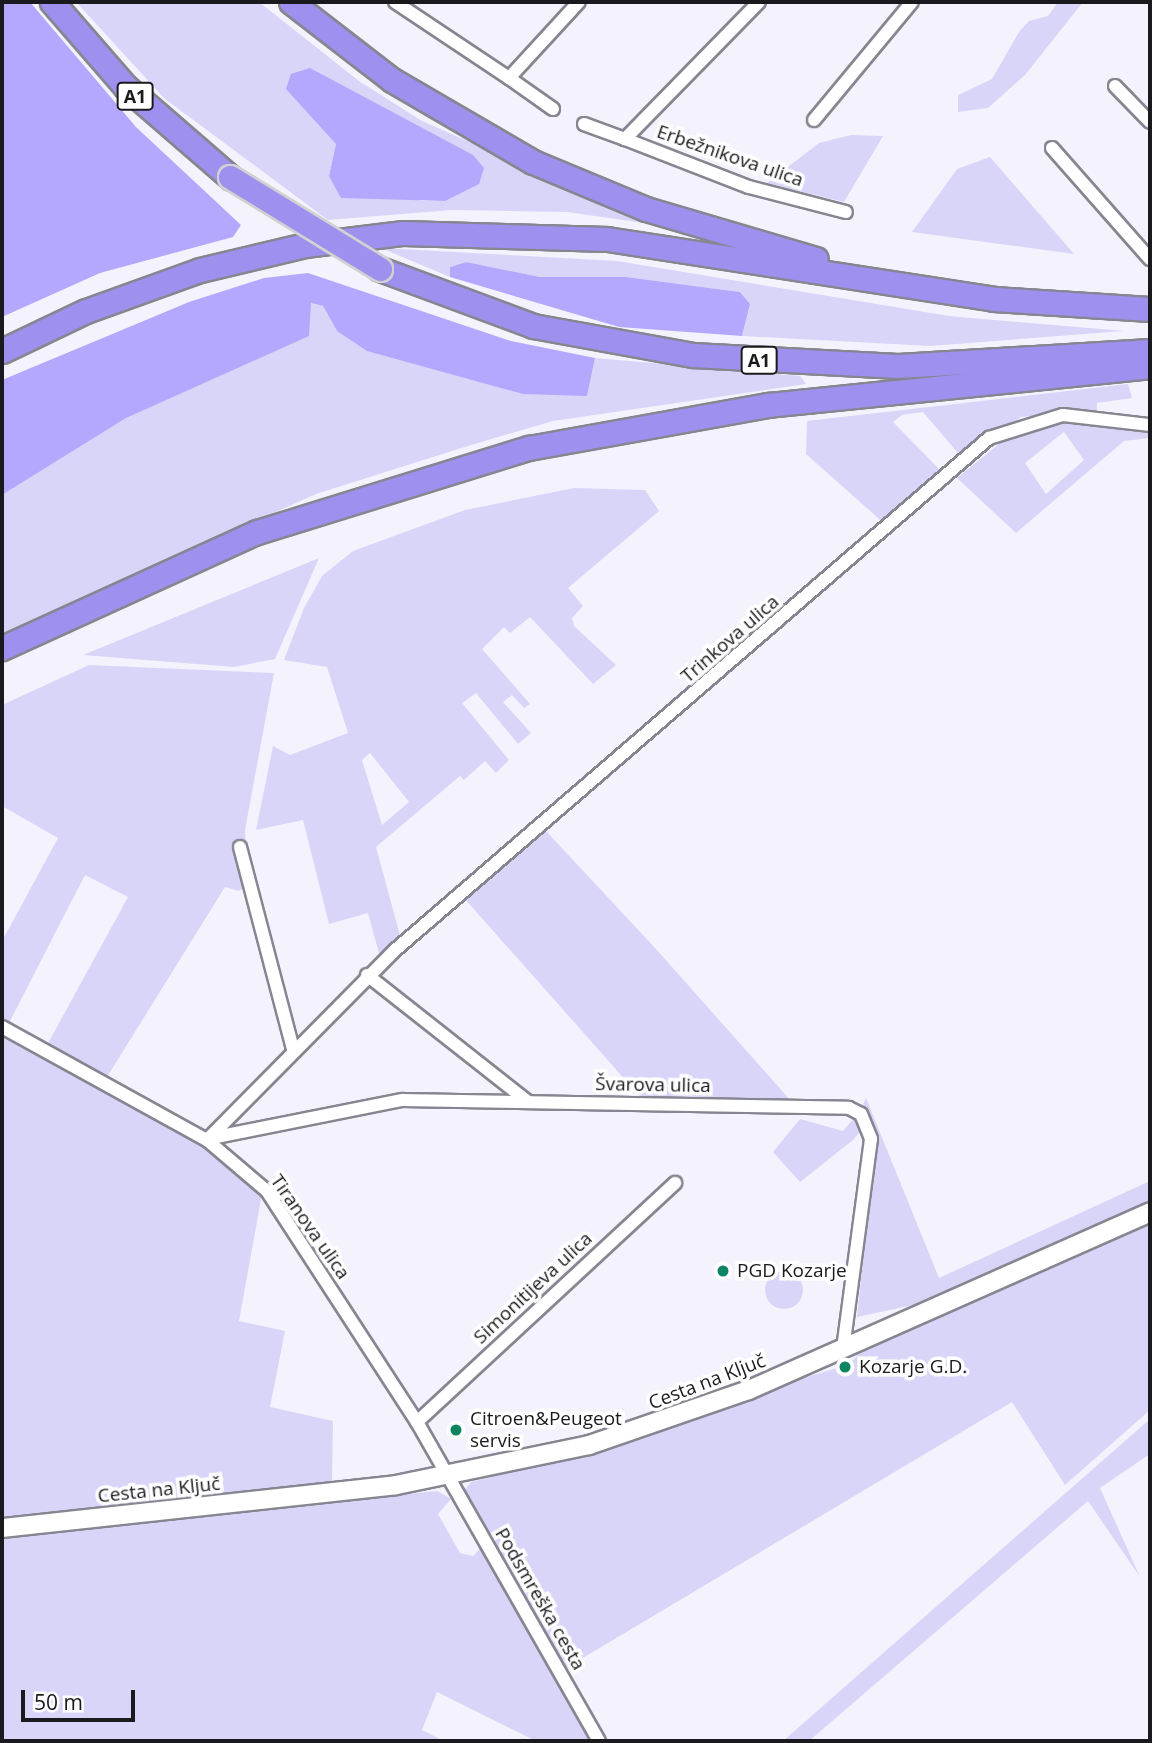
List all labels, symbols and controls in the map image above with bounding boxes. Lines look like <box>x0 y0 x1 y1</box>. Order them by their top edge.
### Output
road number: A1 <box>116 82 154 110</box>
street label: Erbežnikova ulica <box>654 120 806 192</box>
road number: A1 <box>740 346 778 374</box>
street label: Trinkova ulica <box>676 590 784 688</box>
street label: Švarova ulica <box>595 1073 711 1097</box>
street label: Tiranova ulica <box>266 1170 354 1284</box>
street label: Simonitijeva ulica <box>469 1227 597 1349</box>
place label: PGD Kozarje <box>737 1260 847 1282</box>
marker: PGD Kozarje <box>715 1263 731 1279</box>
street label: Cesta na Ključ <box>645 1349 769 1415</box>
place label: Kozarje G.D. <box>859 1356 967 1378</box>
marker: Kozarje G.D. <box>837 1359 853 1375</box>
place label: Citroen&Peugeot servis <box>470 1408 622 1452</box>
marker: Citroen&Peugeot servis <box>448 1422 464 1438</box>
street label: Cesta na Ključ <box>97 1472 221 1508</box>
street label: Podsmreška cesta <box>490 1524 590 1674</box>
scale bar <box>24 1676 138 1720</box>
text: 50 m <box>34 1688 83 1716</box>

